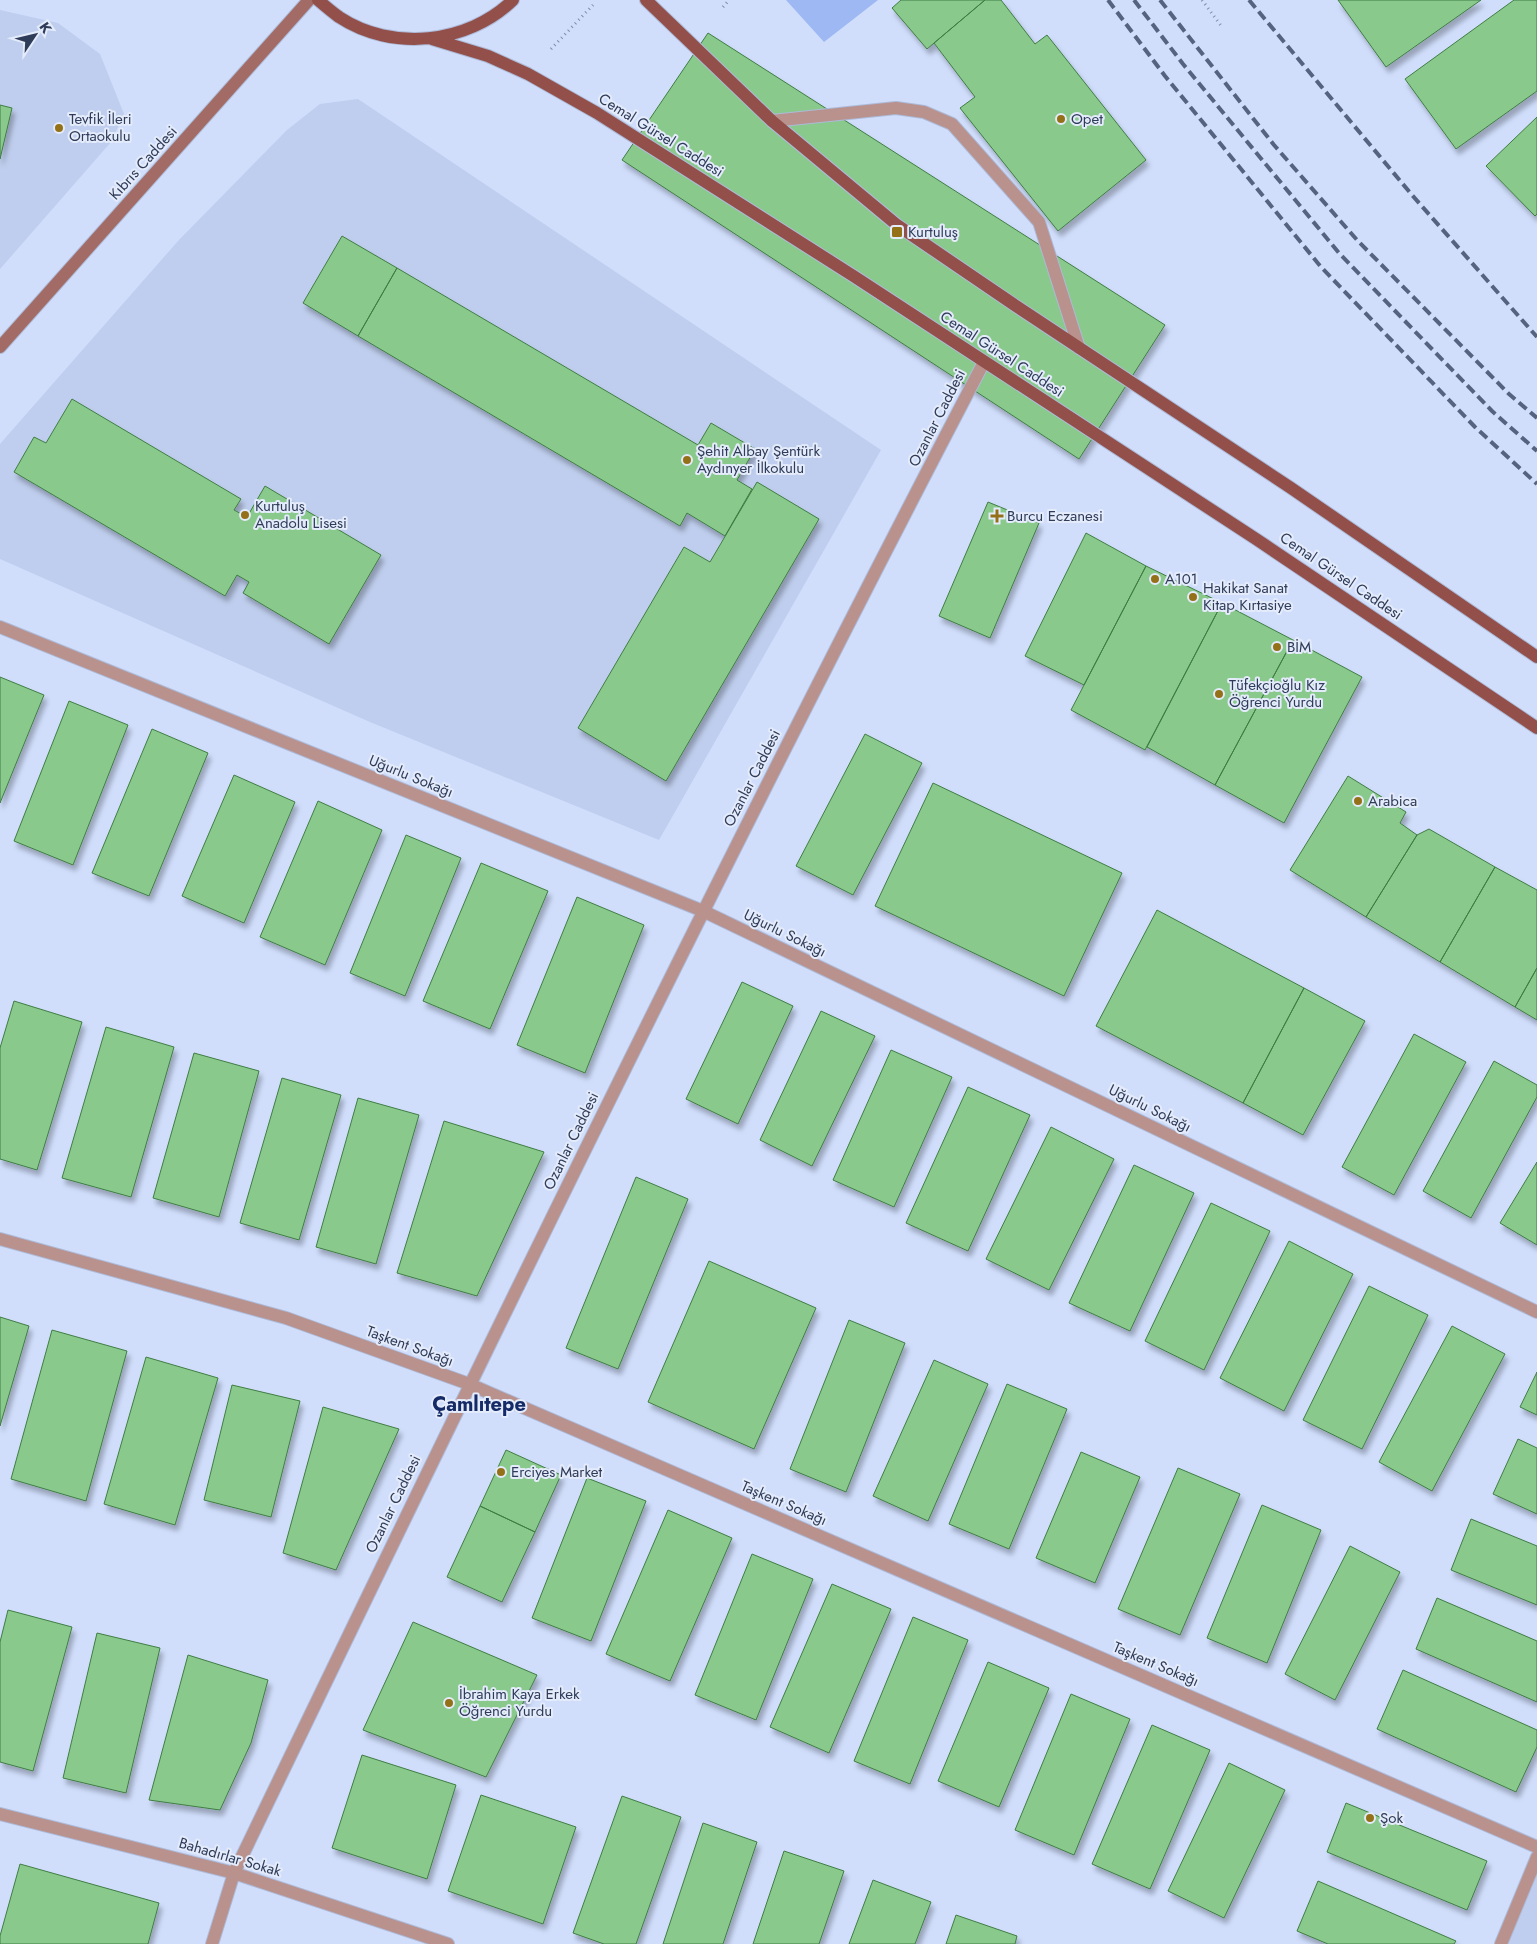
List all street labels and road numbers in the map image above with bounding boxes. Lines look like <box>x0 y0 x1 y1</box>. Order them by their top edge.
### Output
street label: Cemal Gürsel Caddesi <box>594 88 728 182</box>
street label: Kıbrıs Caddesi <box>104 121 182 205</box>
street label: Cemal Gürsel Caddesi <box>936 306 1068 402</box>
street label: Ozanlar Caddesi <box>903 366 971 470</box>
street label: Cemal Gürsel Caddesi <box>1275 527 1407 625</box>
street label: Ozanlar Caddesi <box>718 726 786 830</box>
street label: Uğurlu Sokağı <box>365 749 457 803</box>
street label: Uğurlu Sokağı <box>740 904 830 962</box>
street label: Uğurlu Sokağı <box>1105 1079 1195 1137</box>
street label: Ozanlar Caddesi <box>538 1088 604 1194</box>
street label: Taşkent Sokağı <box>363 1320 457 1372</box>
street label: Ozanlar Caddesi <box>360 1451 426 1557</box>
street label: Taşkent Sokağı <box>738 1475 830 1531</box>
street label: Taşkent Sokağı <box>1110 1636 1202 1692</box>
street label: Bahadırlar Sokak <box>176 1832 284 1882</box>

